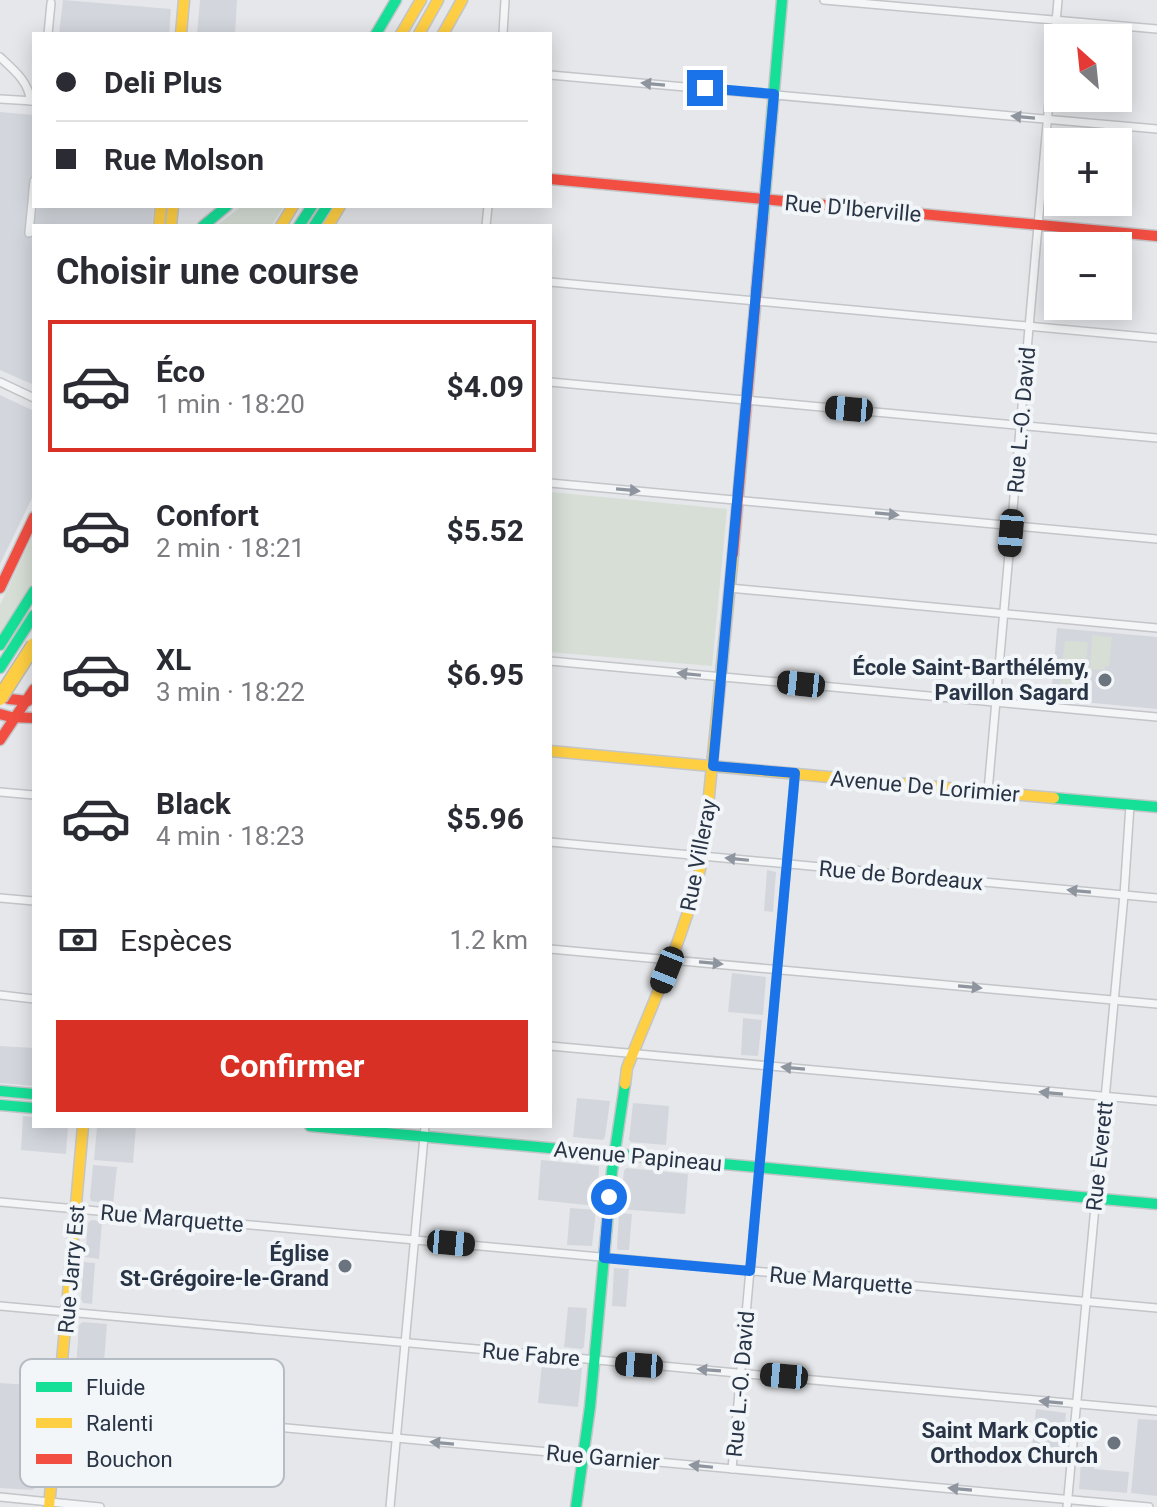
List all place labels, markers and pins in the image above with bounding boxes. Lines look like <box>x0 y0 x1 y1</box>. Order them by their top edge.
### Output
place label: École Saint-Barthélémy, Pavillon Sagard <box>852 655 1089 705</box>
marker: École Saint-Barthélémy, Pavillon Sagard <box>1096 671 1114 689</box>
place label: Église St-Grégoire-le-Grand <box>120 1241 329 1291</box>
marker: Église St-Grégoire-le-Grand <box>336 1257 354 1275</box>
place label: Saint Mark Coptic Orthodox Church <box>921 1418 1098 1468</box>
marker: Saint Mark Coptic Orthodox Church <box>1105 1434 1123 1452</box>

